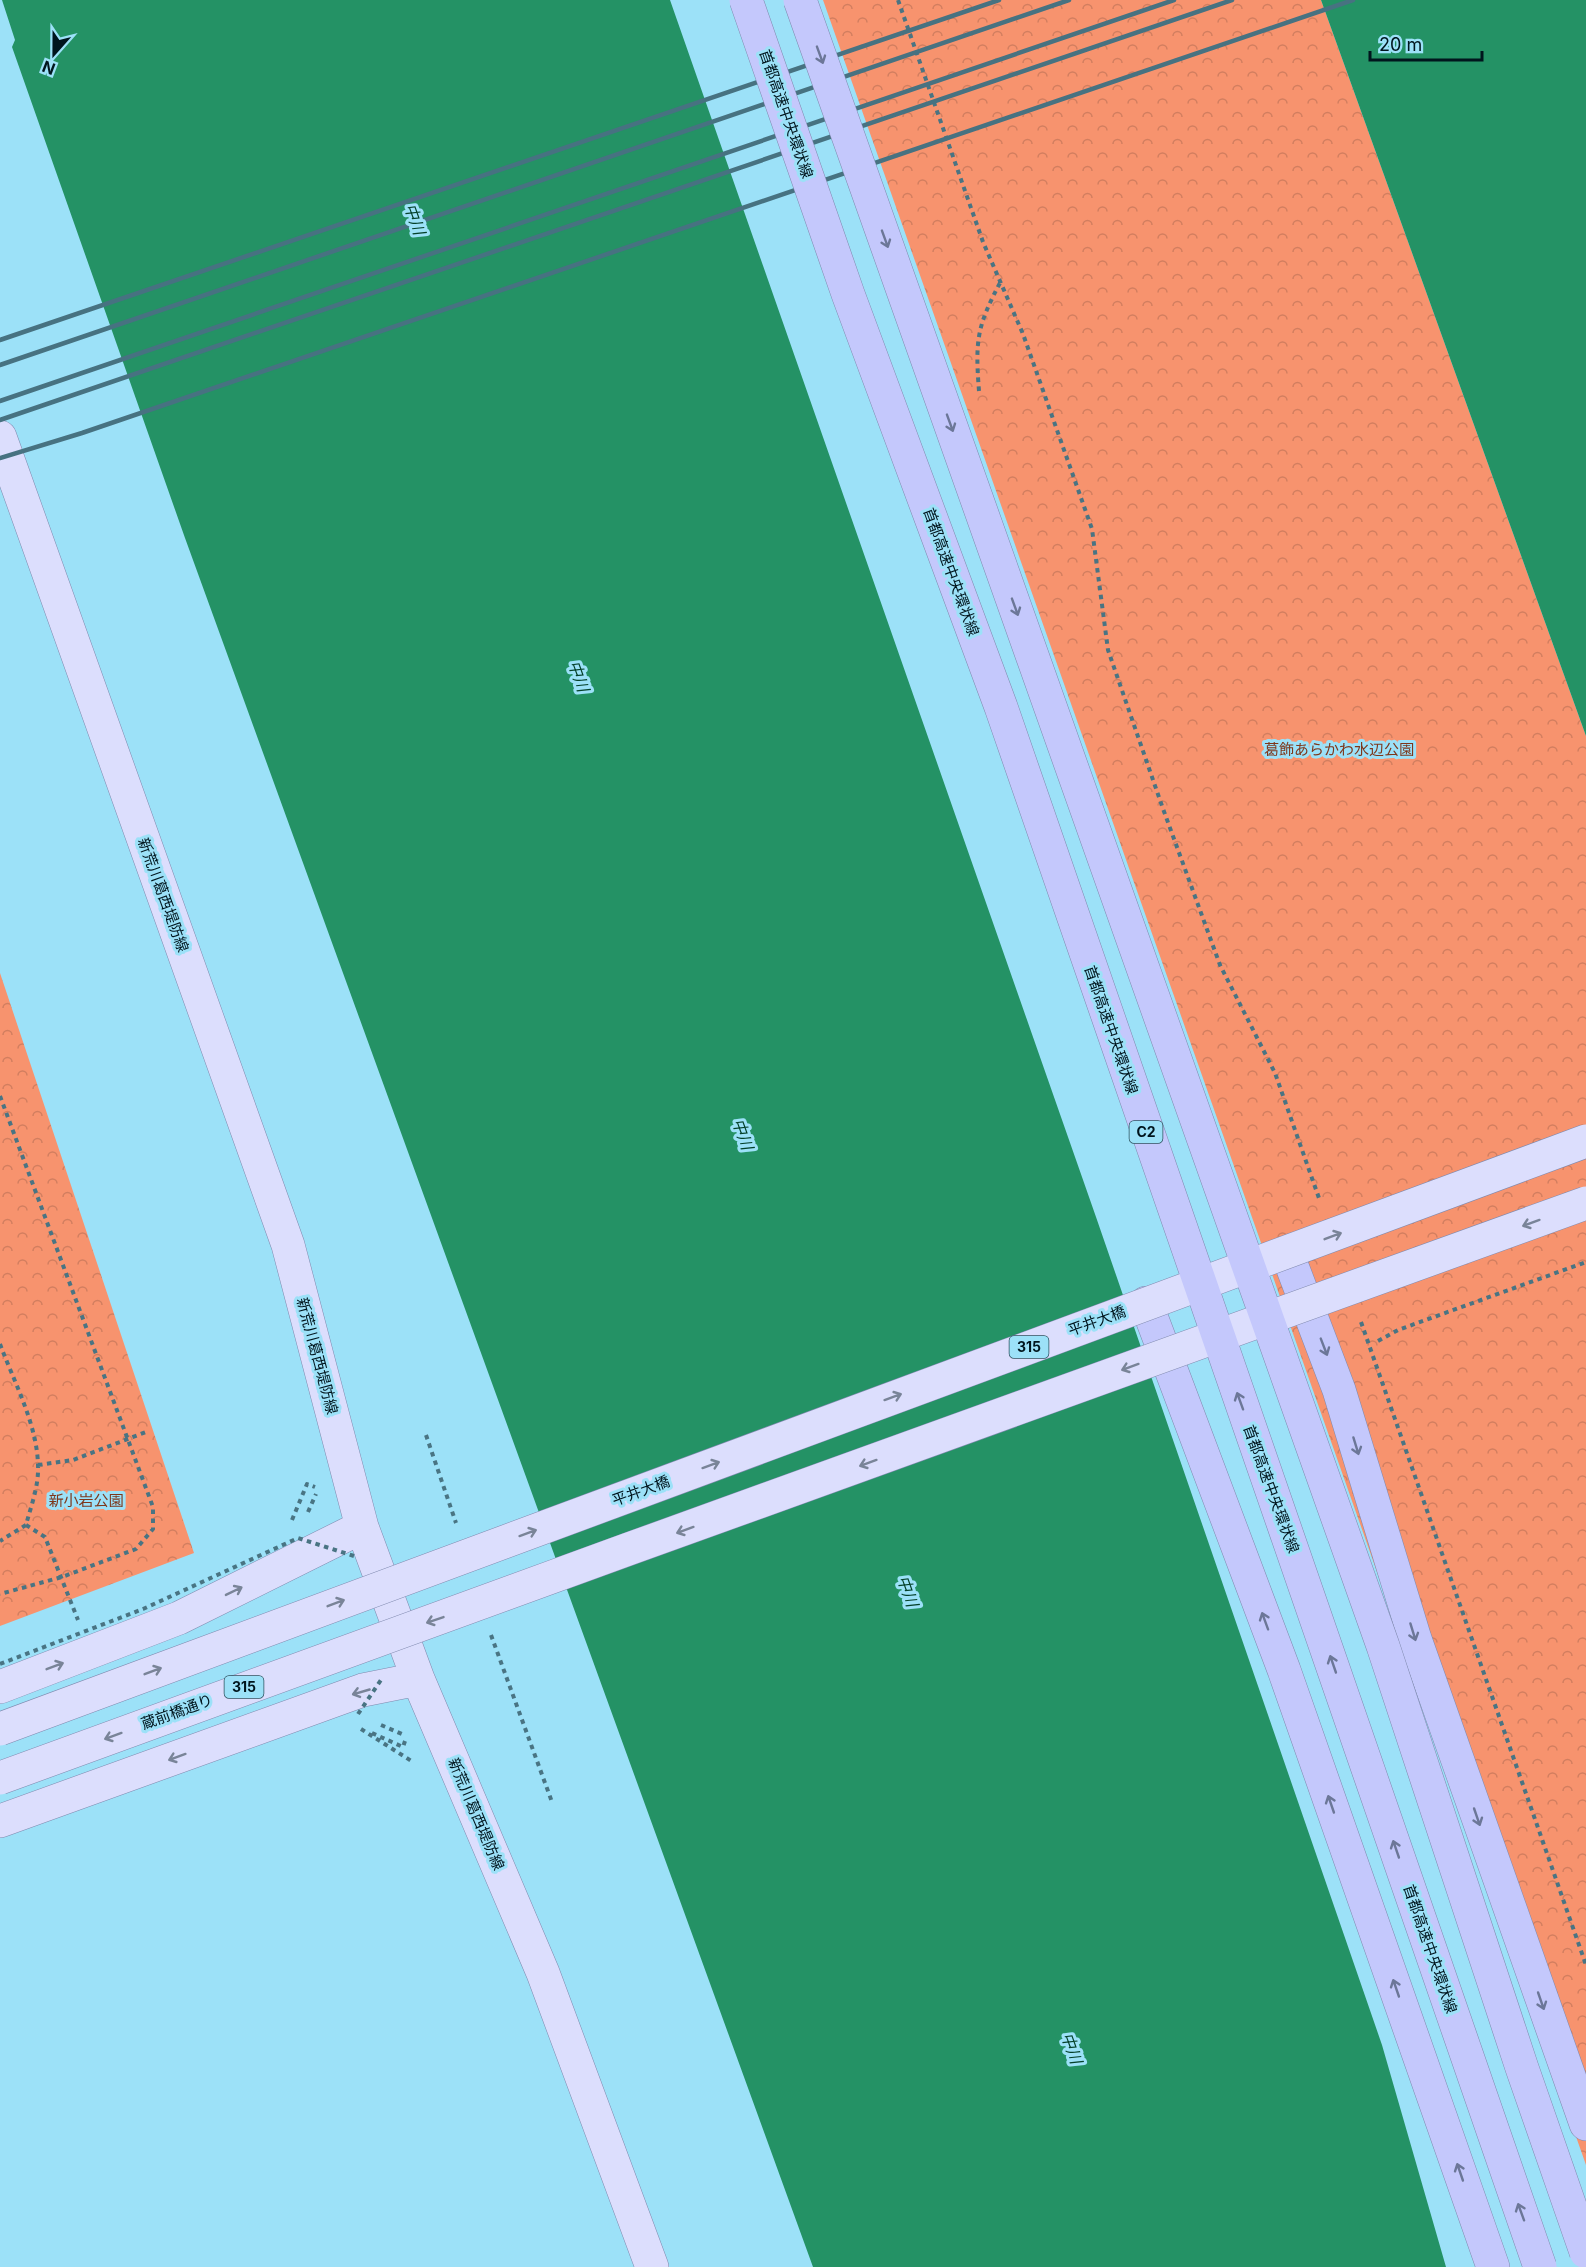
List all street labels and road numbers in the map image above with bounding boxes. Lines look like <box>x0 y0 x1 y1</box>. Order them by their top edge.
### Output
street label: 首都高速中央環状線 <box>756 47 817 181</box>
street label: 首都高速中央環状線 <box>919 505 983 639</box>
street label: 新荒川葛西堤防線 <box>134 835 193 954</box>
street label: 首都高速中央環状線 <box>1081 963 1142 1097</box>
road number: C2 <box>1130 1121 1162 1143</box>
street label: 新荒川葛西堤防線 <box>293 1295 342 1416</box>
street label: 平井大橋 <box>1065 1301 1128 1340</box>
road number: 315 <box>1010 1336 1048 1358</box>
street label: 首都高速中央環状線 <box>1239 1422 1303 1556</box>
street label: 平井大橋 <box>609 1471 672 1510</box>
road number: 315 <box>224 1676 264 1698</box>
street label: 蔵前橋通り <box>138 1690 215 1733</box>
street label: 新荒川葛西堤防線 <box>444 1755 509 1873</box>
street label: 首都高速中央環状線 <box>1400 1882 1461 2016</box>

